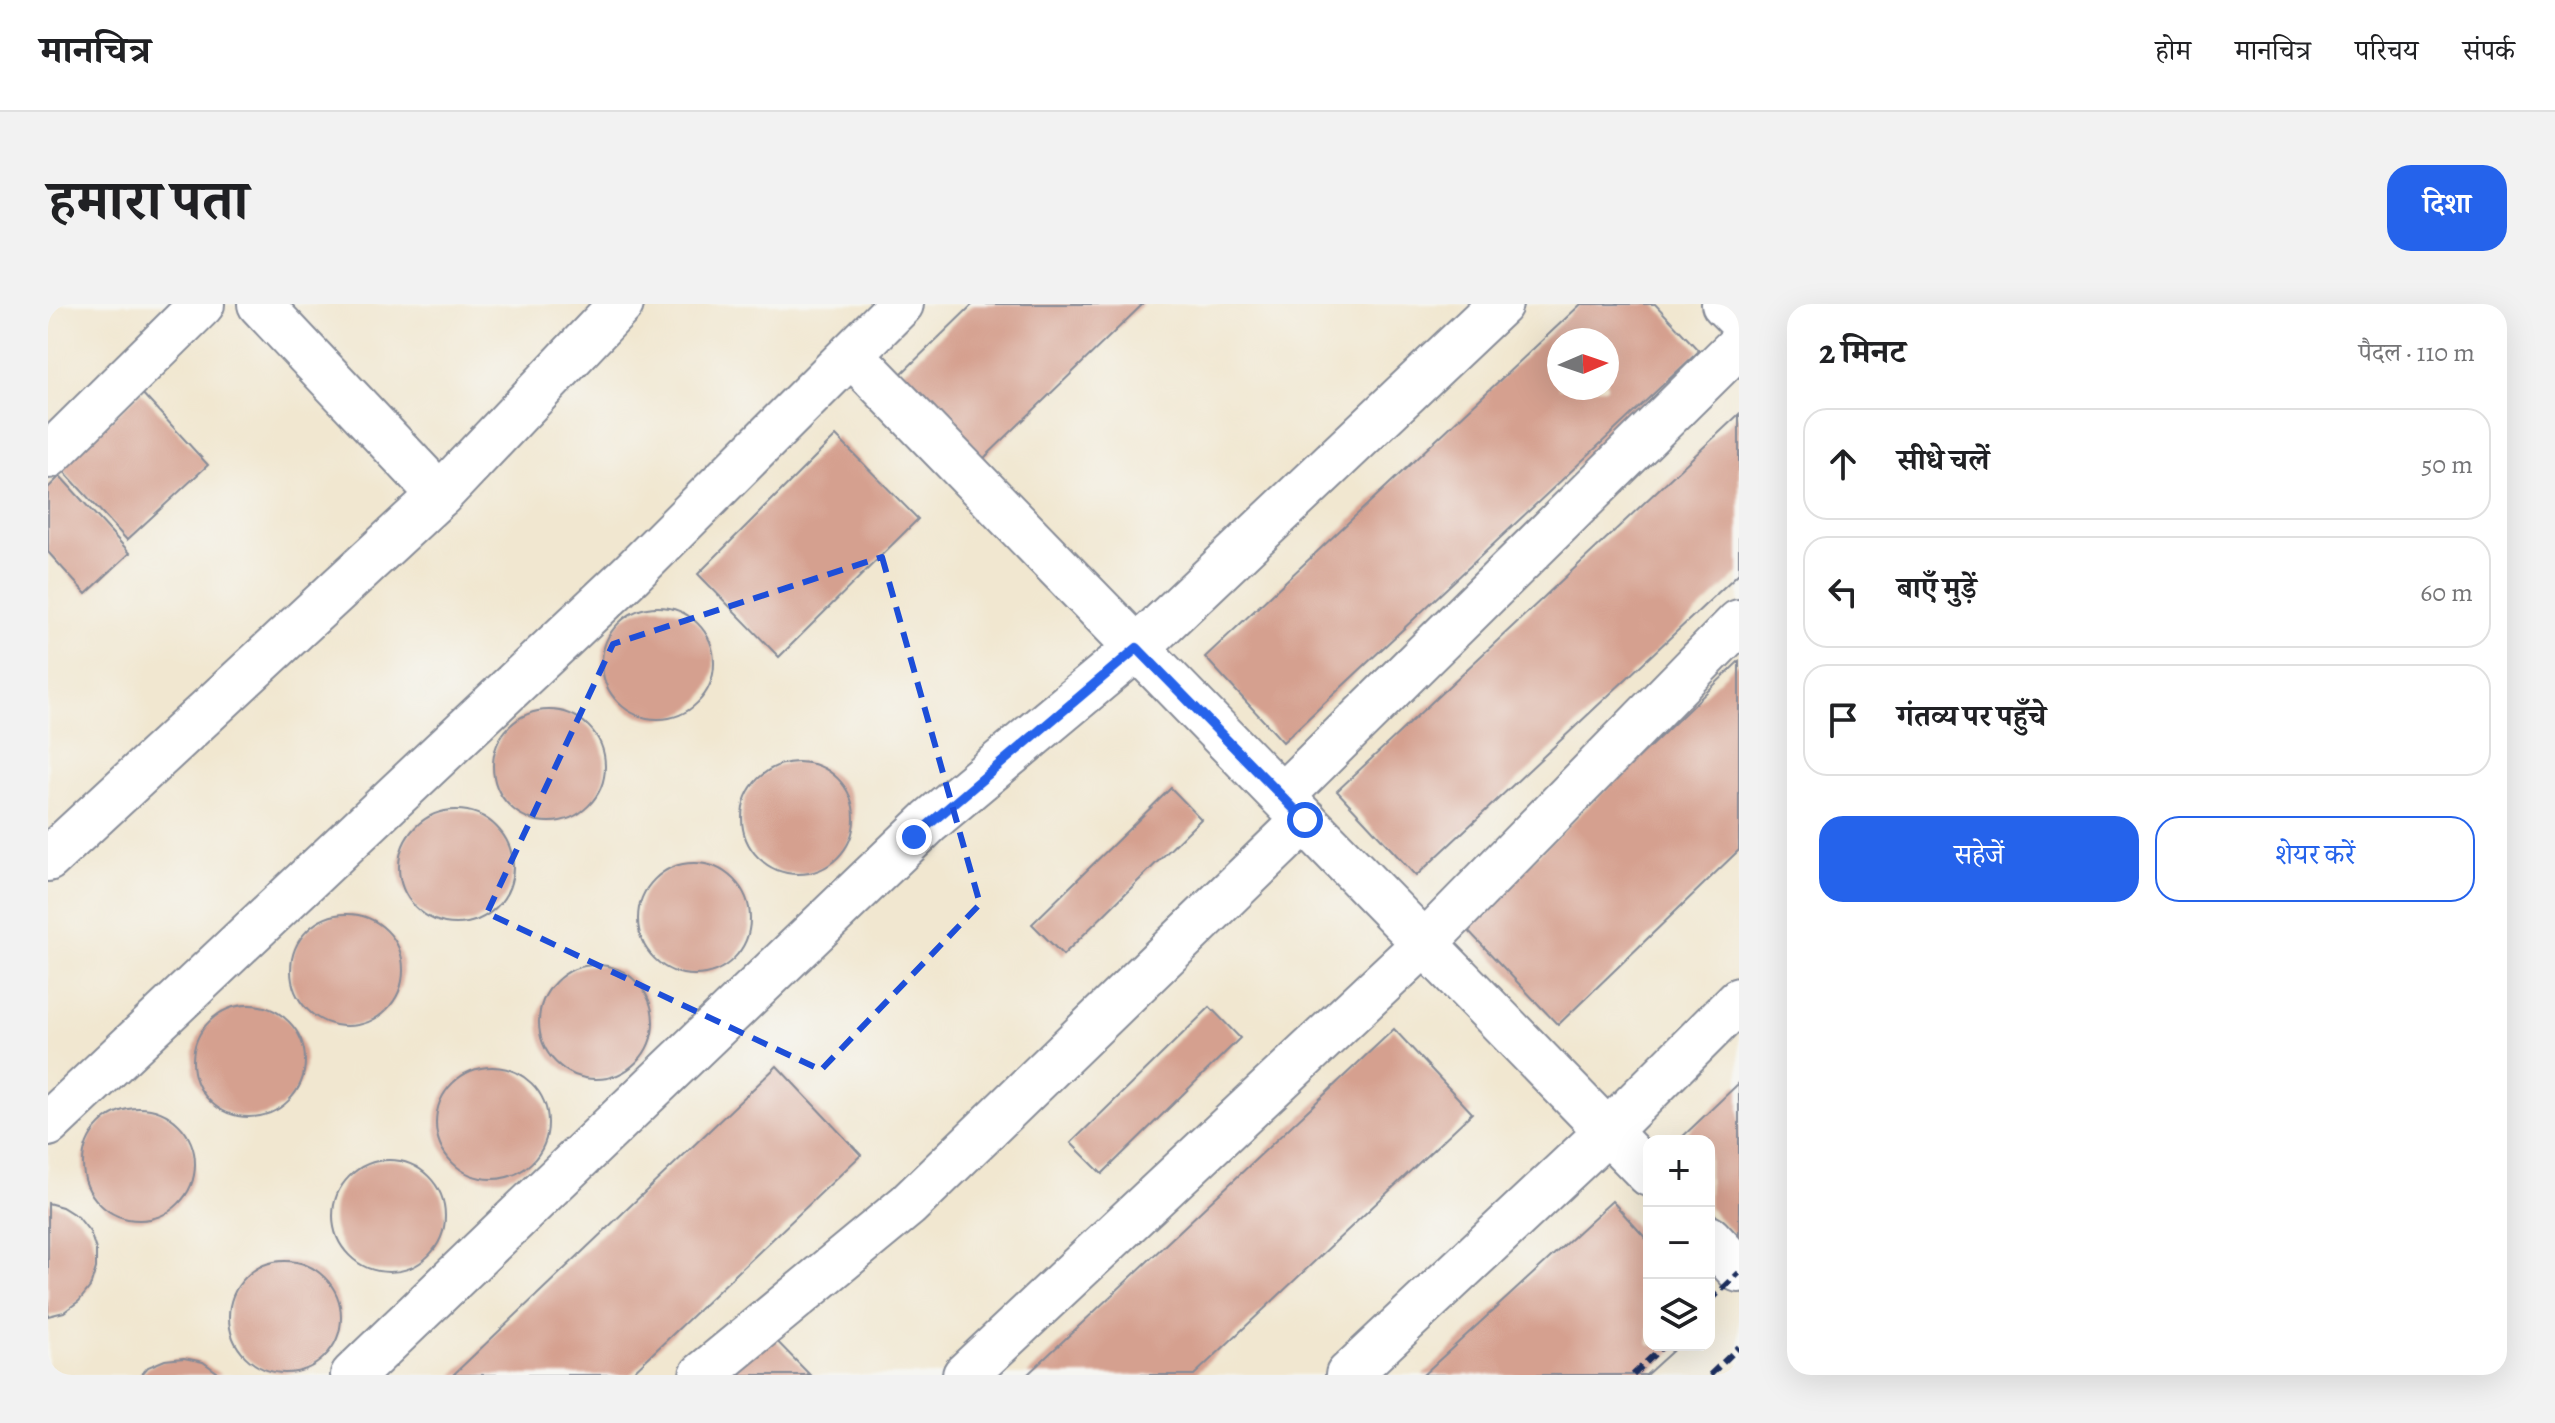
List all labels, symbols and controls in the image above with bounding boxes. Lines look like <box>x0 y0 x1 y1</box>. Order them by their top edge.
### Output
text: मानचित्र <box>40 24 151 76</box>
text: होम <box>2155 32 2191 70</box>
text: मानचित्र <box>2235 32 2311 70</box>
text: परिचय <box>2355 32 2418 70</box>
text: संपर्क <box>2462 32 2515 70</box>
text: हमारा पता <box>48 162 248 238</box>
button: दिशा <box>2387 165 2507 251</box>
north arrow <box>1547 328 1619 400</box>
text: 2 मिनट <box>1819 328 1906 375</box>
text: पैदल · 110 m <box>2359 335 2475 370</box>
text: सीधे चलें <box>1897 440 1989 480</box>
icon: ahead <box>1821 442 1865 486</box>
text: 50 m <box>2421 447 2473 482</box>
text: बाएँ मुड़ें <box>1897 568 1977 608</box>
icon: left <box>1821 570 1865 614</box>
text: 60 m <box>2420 575 2473 610</box>
text: गंतव्य पर पहुँचे <box>1897 696 2046 736</box>
icon: arrive <box>1821 698 1865 742</box>
route start <box>1287 802 1323 838</box>
button: सहेजें <box>1819 816 2139 902</box>
button: शेयर करें <box>2155 816 2475 902</box>
route end <box>896 819 932 855</box>
map controls <box>1643 1135 1715 1351</box>
button: + <box>1643 1135 1715 1207</box>
button: − <box>1643 1207 1715 1279</box>
button: layers <box>1643 1279 1715 1351</box>

